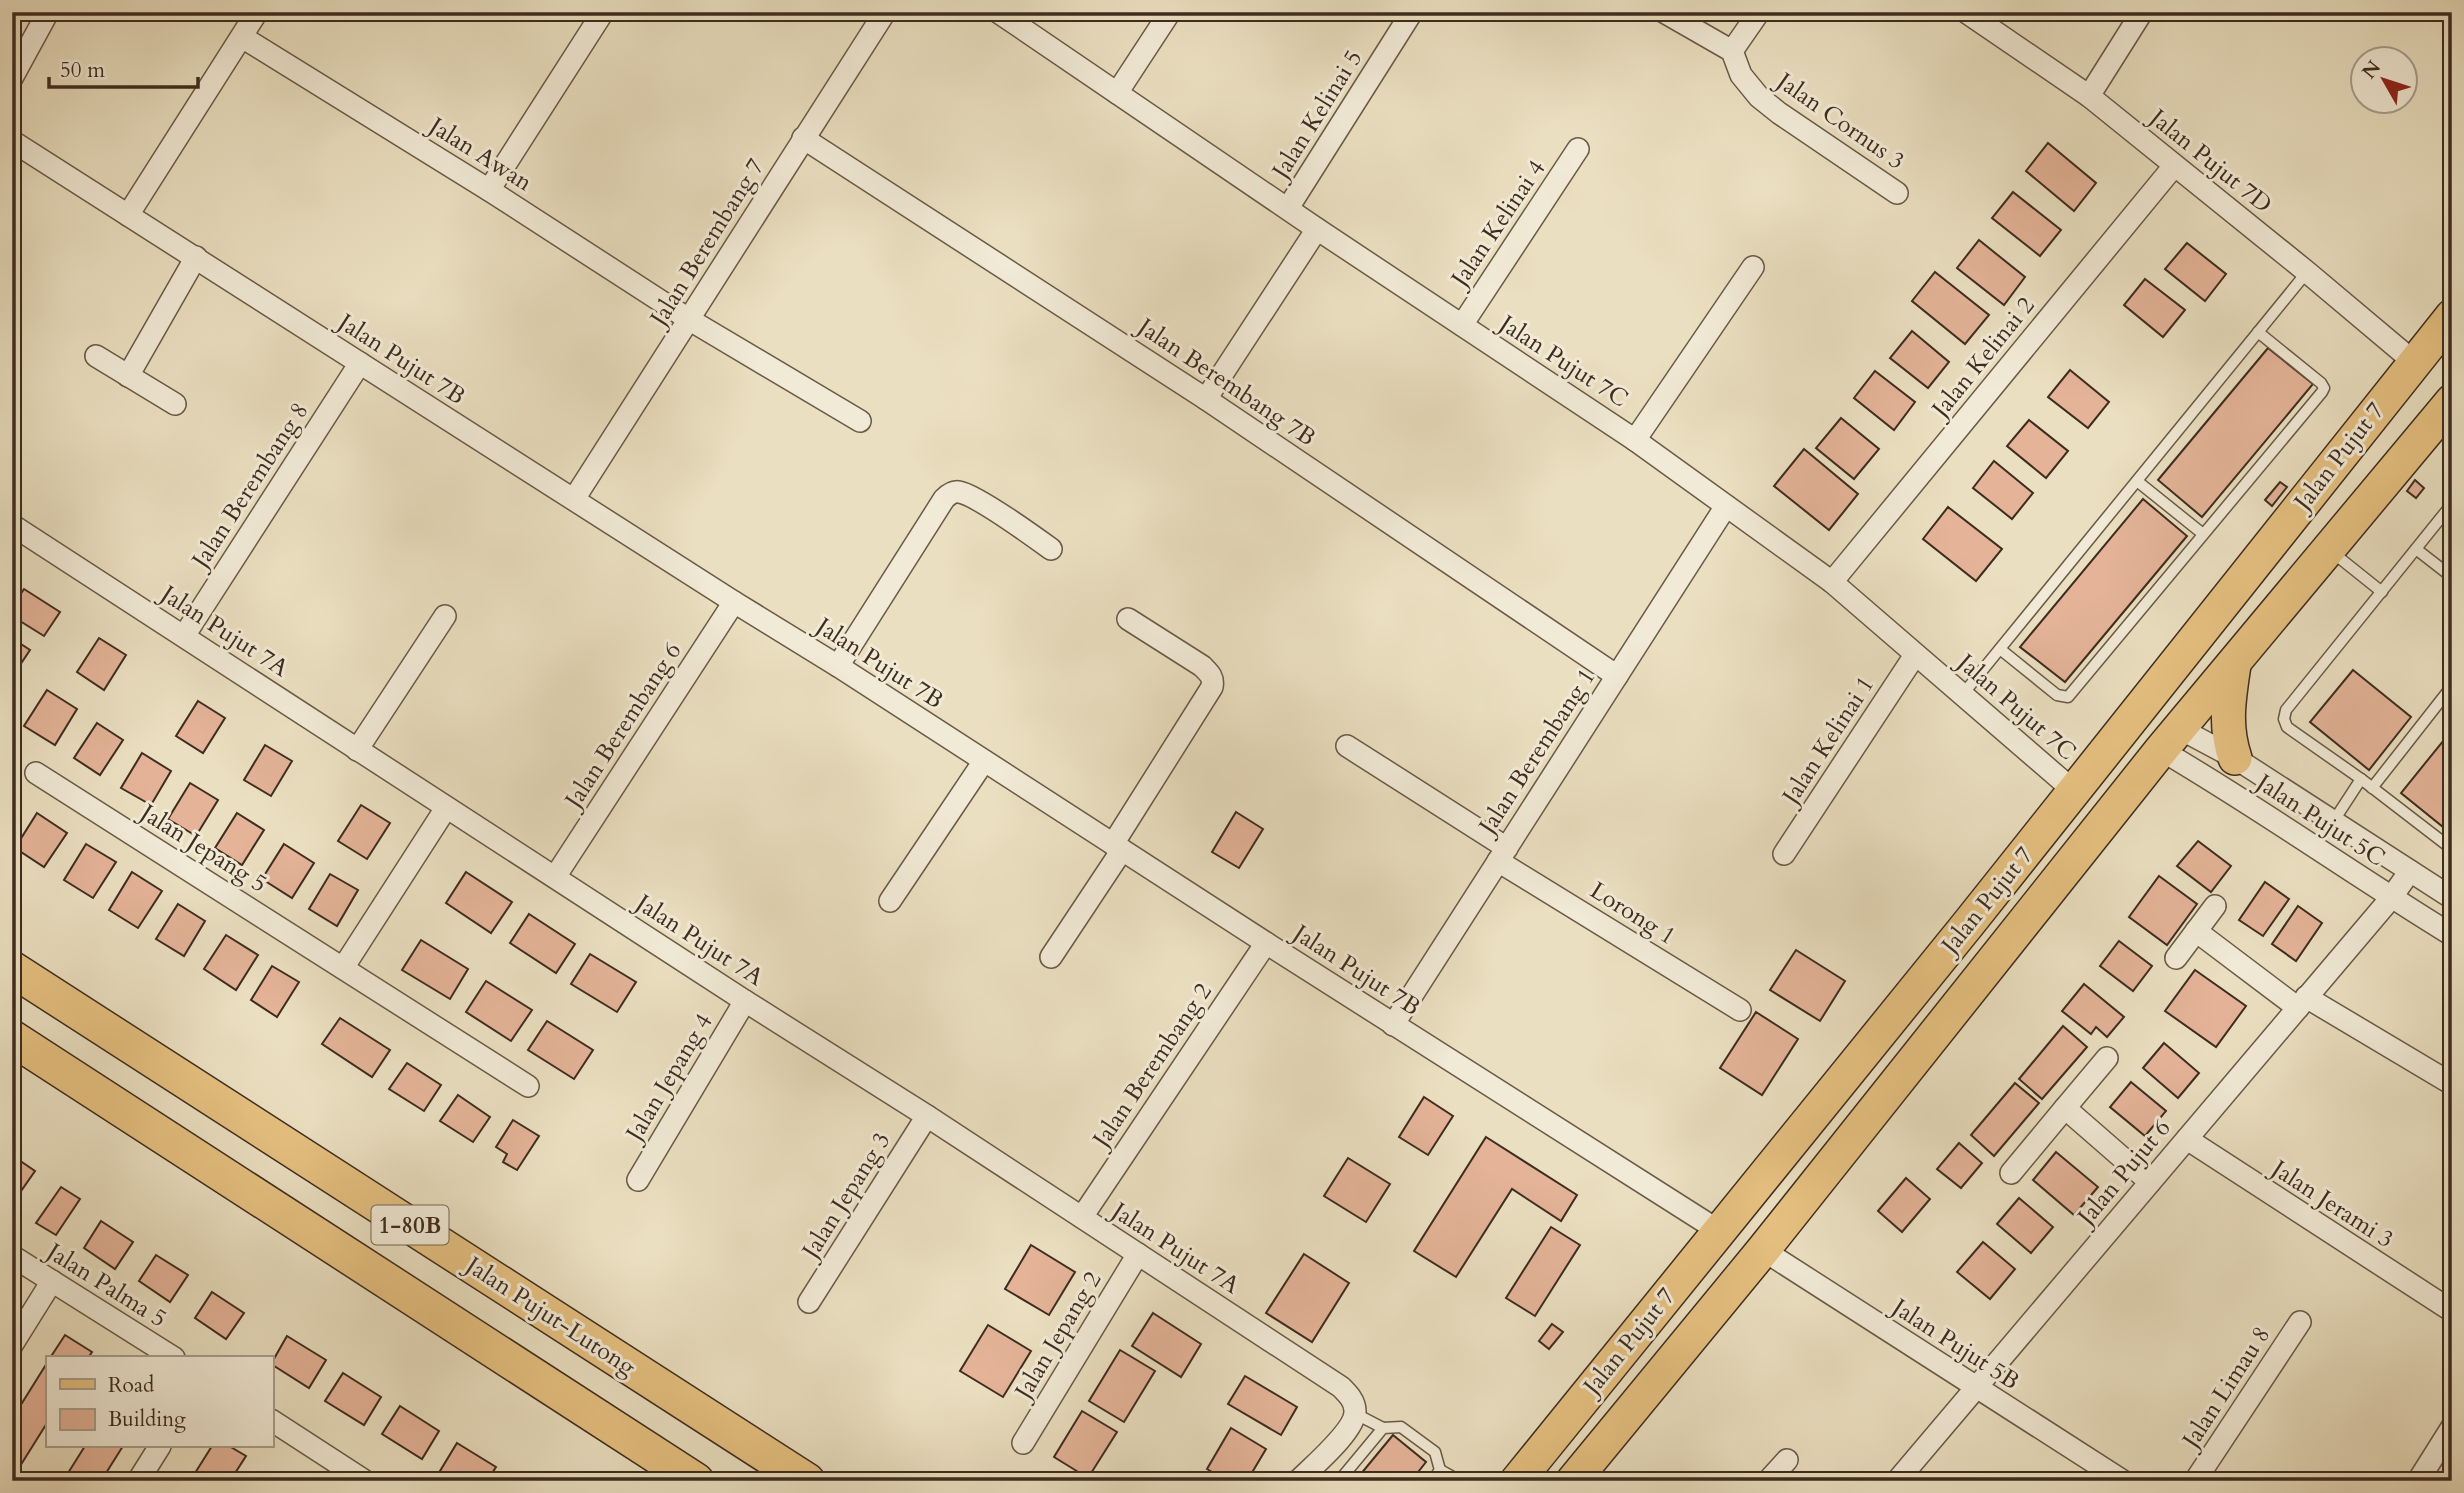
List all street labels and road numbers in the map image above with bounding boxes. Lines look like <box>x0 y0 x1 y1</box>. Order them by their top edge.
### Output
street label: Jalan Kelinai 5 <box>1263 44 1370 188</box>
street label: Jalan Cornus 3 <box>1768 64 1911 178</box>
street label: Jalan Pujut 7D <box>2140 100 2279 221</box>
street label: Jalan Awan <box>421 108 539 199</box>
street label: Jalan Berembang 7 <box>641 152 772 335</box>
street label: Jalan Kelinai 4 <box>1442 153 1553 296</box>
street label: Jalan Kelinai 2 <box>1923 290 2042 427</box>
street label: Jalan Pujut 7B <box>329 304 472 413</box>
street label: Jalan Pujut 7C <box>1491 306 1634 415</box>
street label: Jalan Berembang 7B <box>1129 309 1322 454</box>
street label: Jalan Pujut 7 <box>2285 395 2392 520</box>
street label: Jalan Berembang 8 <box>183 396 316 577</box>
street label: Jalan Pujut 7A <box>152 576 296 685</box>
street label: Jalan Pujut 7B <box>807 608 950 717</box>
street label: Jalan Berembang 6 <box>556 636 689 817</box>
street label: Jalan Pujut 7C <box>1948 645 2083 768</box>
street label: Jalan Berembang 1 <box>1470 662 1603 843</box>
street label: Jalan Kelinai 1 <box>1773 670 1882 813</box>
street label: Jalan Pujut 5C <box>2248 765 2391 874</box>
street label: Jalan Jepang 5 <box>132 795 273 900</box>
street label: Jalan Pujut 7 <box>1932 840 2041 963</box>
street label: Lorong 1 <box>1584 874 1682 953</box>
street label: Jalan Pujut 7A <box>627 885 771 994</box>
street label: Jalan Pujut 7B <box>1284 915 1427 1024</box>
street label: Jalan Berembang 2 <box>1084 977 1220 1156</box>
street label: Jalan Jepang 4 <box>617 1007 720 1150</box>
street label: Jalan Pujut 6 <box>2068 1112 2178 1235</box>
street label: Jalan Jepang 3 <box>793 1126 898 1267</box>
street label: Jalan Jerami 3 <box>2263 1151 2400 1256</box>
street label: Jalan Pujut 7A <box>1103 1193 1247 1302</box>
road number: 1-80B <box>372 1206 448 1244</box>
street label: Jalan Palma 5 <box>38 1234 173 1335</box>
street label: Jalan Pujut-Lutong <box>457 1248 642 1384</box>
street label: Jalan Jepang 2 <box>1006 1265 1109 1408</box>
street label: Jalan Pujut 7 <box>1574 1281 1683 1404</box>
street label: Jalan Pujut 5B <box>1883 1289 2026 1398</box>
street label: Jalan Limau 8 <box>2173 1320 2278 1457</box>

